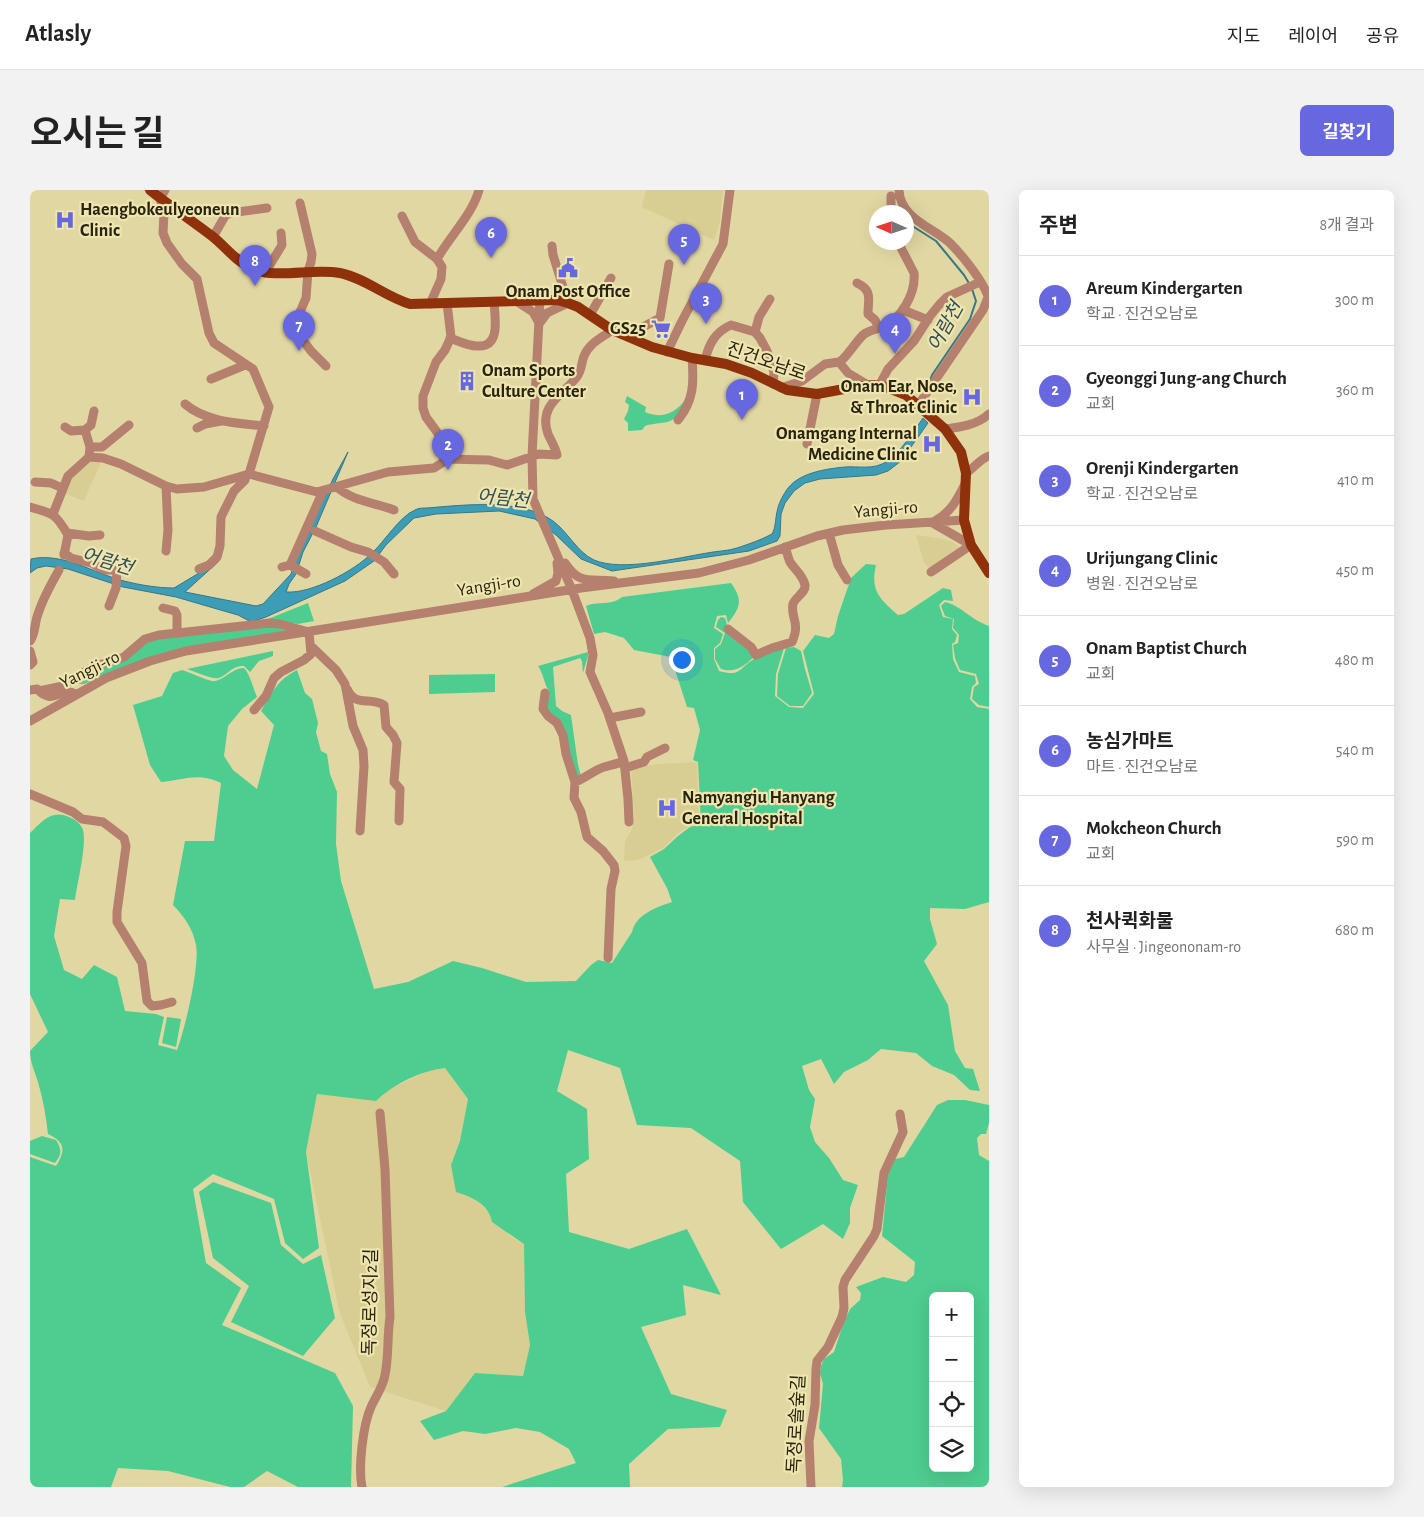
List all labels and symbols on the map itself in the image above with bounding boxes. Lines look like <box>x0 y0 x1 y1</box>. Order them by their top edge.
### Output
place label: Haengbokeulyeoneun Clinic <box>80 201 239 240</box>
north arrow <box>869 205 914 250</box>
hospital icon: Haengbokeulyeoneun Clinic <box>54 209 76 231</box>
pin: 6 <box>475 217 507 258</box>
pin: 5 <box>668 224 700 265</box>
pin: 8 <box>239 245 271 286</box>
public building icon: Onam Post Office <box>557 257 579 279</box>
place label: Onam Post Office <box>506 283 630 301</box>
pin: 3 <box>690 283 722 324</box>
water label: 어람천 <box>924 298 968 355</box>
pin: 7 <box>283 310 315 351</box>
pin: 4 <box>879 313 911 354</box>
supermarket icon: GS25 <box>650 318 672 340</box>
place label: GS25 <box>610 320 646 338</box>
street label: 진건오남로 <box>724 339 808 384</box>
place label: Onam Sports Culture Center <box>482 362 587 401</box>
building icon: Onam Sports Culture Center <box>456 370 478 392</box>
place label: Onam Ear, Nose, & Throat Clinic <box>841 378 957 417</box>
pin: 1 <box>726 379 758 420</box>
hospital icon: Onam Ear, Nose, & Throat Clinic <box>961 386 983 408</box>
place label: Onamgang Internal Medicine Clinic <box>776 425 917 464</box>
pin: 2 <box>432 429 464 470</box>
hospital icon: Onamgang Internal Medicine Clinic <box>921 433 943 455</box>
water label: 어람천 <box>476 486 532 511</box>
street label: Yangji-ro <box>853 498 919 522</box>
water label: 어람천 <box>79 544 137 579</box>
street label: Yangji-ro <box>456 572 522 600</box>
your location <box>669 647 695 673</box>
street label: Yangji-ro <box>57 648 123 692</box>
place label: Namyangju Hanyang General Hospital <box>682 789 835 828</box>
hospital icon: Namyangju Hanyang General Hospital <box>656 797 678 819</box>
street label: 독정로성지2길 <box>359 1248 381 1356</box>
street label: 독정로솔숲길 <box>783 1374 809 1474</box>

